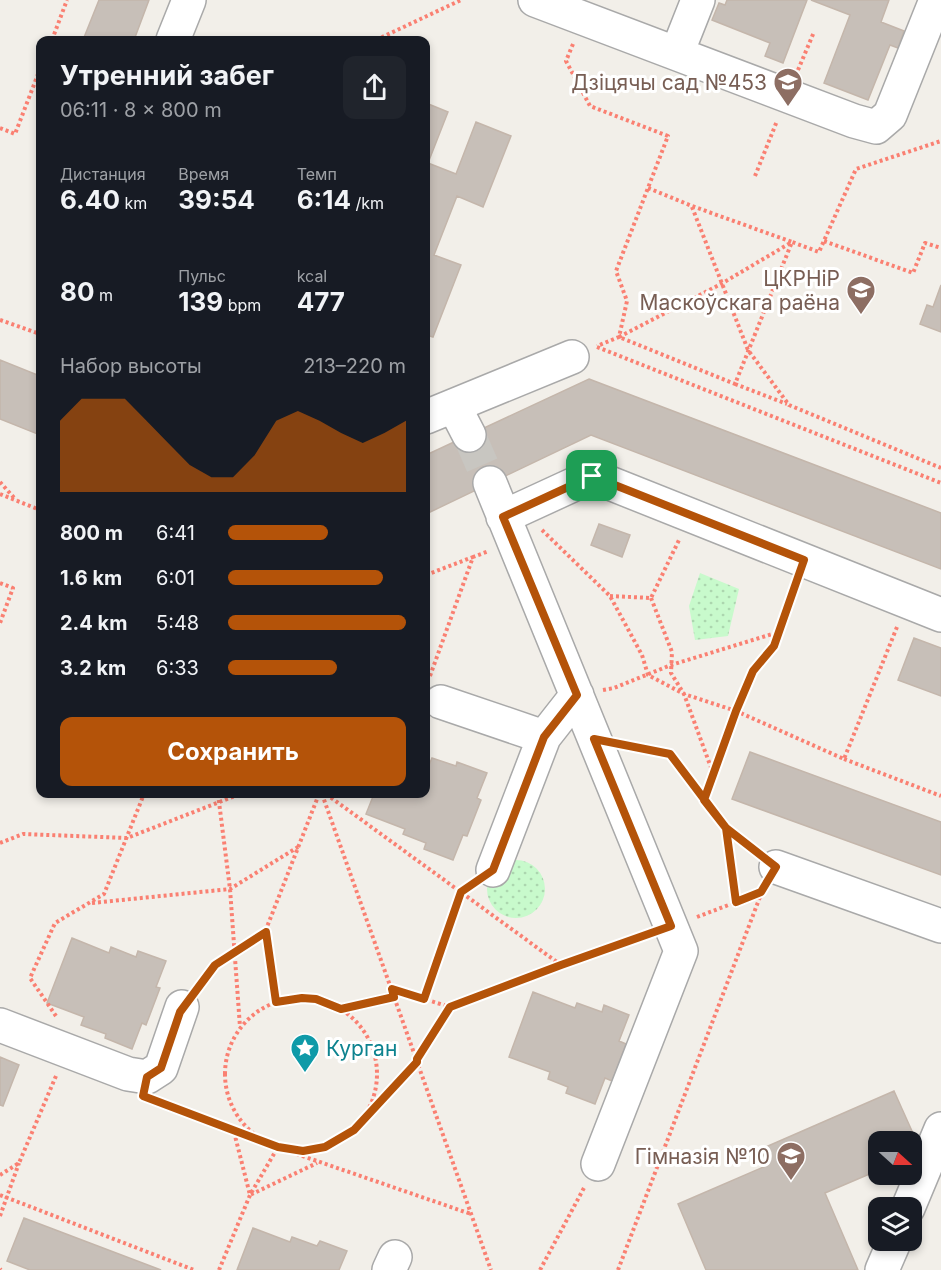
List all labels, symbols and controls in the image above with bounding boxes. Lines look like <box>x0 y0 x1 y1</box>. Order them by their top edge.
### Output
button: share <box>343 56 406 119</box>
text: Утренний забег <box>60 59 274 92</box>
school or university icon: Дзіцячы сад №453 <box>772 66 804 108</box>
place label: Дзіцячы сад №453 <box>571 70 767 95</box>
text: 06:11 · 8 × 800 m <box>60 98 222 122</box>
text: Дистанция <box>60 164 146 184</box>
text: Время <box>178 164 229 184</box>
text: Темп <box>297 164 337 184</box>
text: 6.40 <box>60 184 120 215</box>
text: 39:54 <box>178 184 255 215</box>
text: 6:14 <box>297 184 351 215</box>
text: km <box>120 193 147 213</box>
text: /km <box>351 193 384 213</box>
text: Пульс <box>178 266 226 286</box>
text: kcal <box>297 266 327 286</box>
place label: ЦКРНіР Маскоўскага раёна <box>639 266 840 315</box>
school or university icon: ЦКРНіР Маскоўскага раёна <box>845 274 877 316</box>
text: 80 <box>60 276 94 307</box>
text: m <box>94 285 113 305</box>
text: 139 <box>178 286 223 317</box>
text: 477 <box>297 286 345 317</box>
text: bpm <box>223 295 261 315</box>
text: Набор высоты <box>60 354 202 378</box>
text: 213–220 m <box>303 354 406 378</box>
pin <box>566 450 617 501</box>
icon: arrive <box>575 459 608 492</box>
text: 800 m <box>60 521 123 545</box>
text: 6:41 <box>156 521 195 545</box>
text: 1.6 km <box>60 566 122 590</box>
text: 6:01 <box>156 566 195 590</box>
text: 2.4 km <box>60 611 127 635</box>
text: 5:48 <box>156 611 199 635</box>
text: 3.2 km <box>60 656 126 680</box>
text: 6:33 <box>156 656 199 680</box>
button: Сохранить <box>60 717 406 786</box>
place icon: Курган <box>289 1032 321 1074</box>
place label: Курган <box>326 1036 397 1061</box>
north arrow <box>868 1131 922 1185</box>
map controls <box>868 1131 922 1251</box>
school or university icon: Гімназія №10 <box>775 1140 807 1182</box>
place label: Гімназія №10 <box>635 1144 770 1169</box>
button: layers <box>868 1197 922 1251</box>

